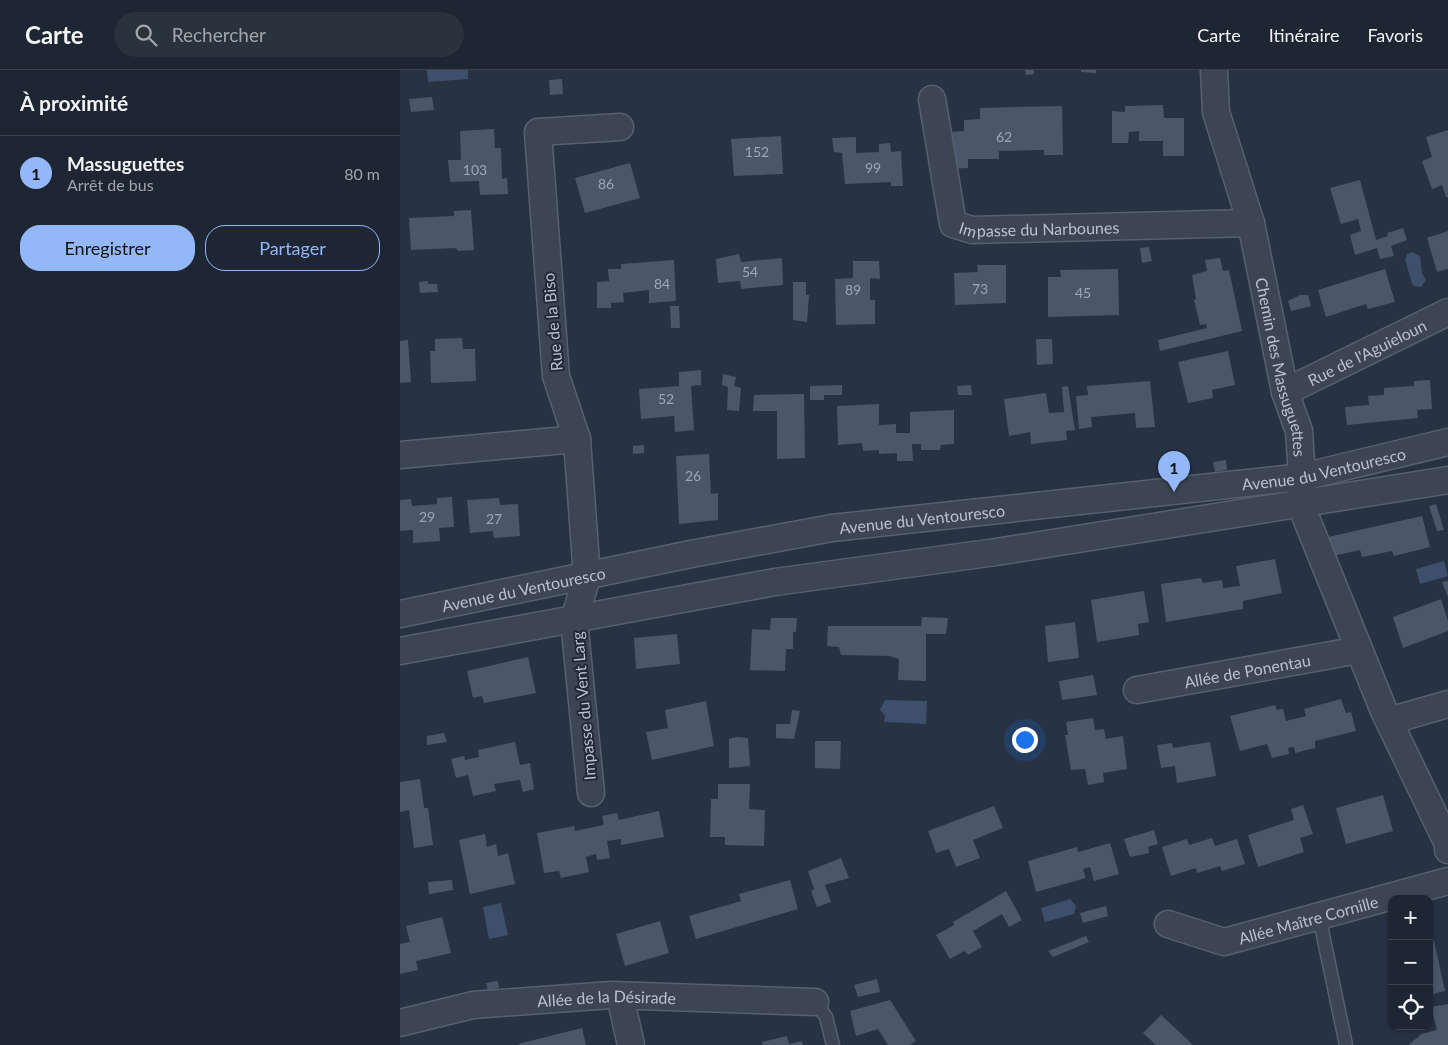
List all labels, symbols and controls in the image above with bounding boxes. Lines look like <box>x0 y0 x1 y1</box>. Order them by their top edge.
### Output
search box <box>114 12 464 57</box>
text: Carte <box>25 20 84 49</box>
icon: search <box>132 21 160 49</box>
text: Rechercher <box>172 23 266 46</box>
text: Carte <box>1197 24 1241 46</box>
text: Itinéraire <box>1269 24 1339 46</box>
text: Favoris <box>1367 24 1423 46</box>
text: À proximité <box>20 90 128 115</box>
house number: 62 <box>996 128 1012 145</box>
house number: 152 <box>745 143 769 160</box>
text: Massuguettes <box>67 152 184 175</box>
house number: 99 <box>865 159 881 176</box>
house number: 103 <box>463 161 487 178</box>
text: 1 <box>31 164 41 183</box>
text: 80 m <box>344 164 380 183</box>
text: Arrêt de bus <box>67 175 154 194</box>
house number: 86 <box>598 175 614 192</box>
street label: Impasse du Narbounes <box>957 217 1120 241</box>
button: Enregistrer <box>20 225 195 271</box>
button: Partager <box>205 225 380 271</box>
house number: 54 <box>742 263 758 280</box>
street label: Rue de la Biso <box>538 272 566 372</box>
house number: 84 <box>654 275 670 292</box>
street label: Chemin des Massuguettes <box>1253 276 1310 457</box>
house number: 73 <box>972 280 988 297</box>
house number: 89 <box>845 281 861 298</box>
house number: 45 <box>1075 284 1091 301</box>
street label: Rue de l'Aguieloun <box>1304 315 1429 389</box>
house number: 52 <box>658 390 674 407</box>
street label: Avenue du Ventouresco <box>1241 443 1407 493</box>
pin: 1 <box>1158 451 1190 492</box>
house number: 26 <box>685 467 701 484</box>
street label: Avenue du Ventouresco <box>838 500 1006 537</box>
house number: 29 <box>419 508 435 525</box>
house number: 27 <box>486 510 502 527</box>
street label: Avenue du Ventouresco <box>440 562 607 615</box>
street label: Impasse du Vent Larg <box>567 631 599 781</box>
street label: Allée de Ponentau <box>1183 649 1312 691</box>
your location <box>1012 727 1038 753</box>
street label: Allée Maître Cornille <box>1236 891 1380 947</box>
map controls <box>1388 895 1433 1030</box>
button: + <box>1388 895 1433 940</box>
button: − <box>1388 940 1433 985</box>
street label: Allée de la Désirade <box>536 985 676 1010</box>
button: locate <box>1388 985 1433 1030</box>

